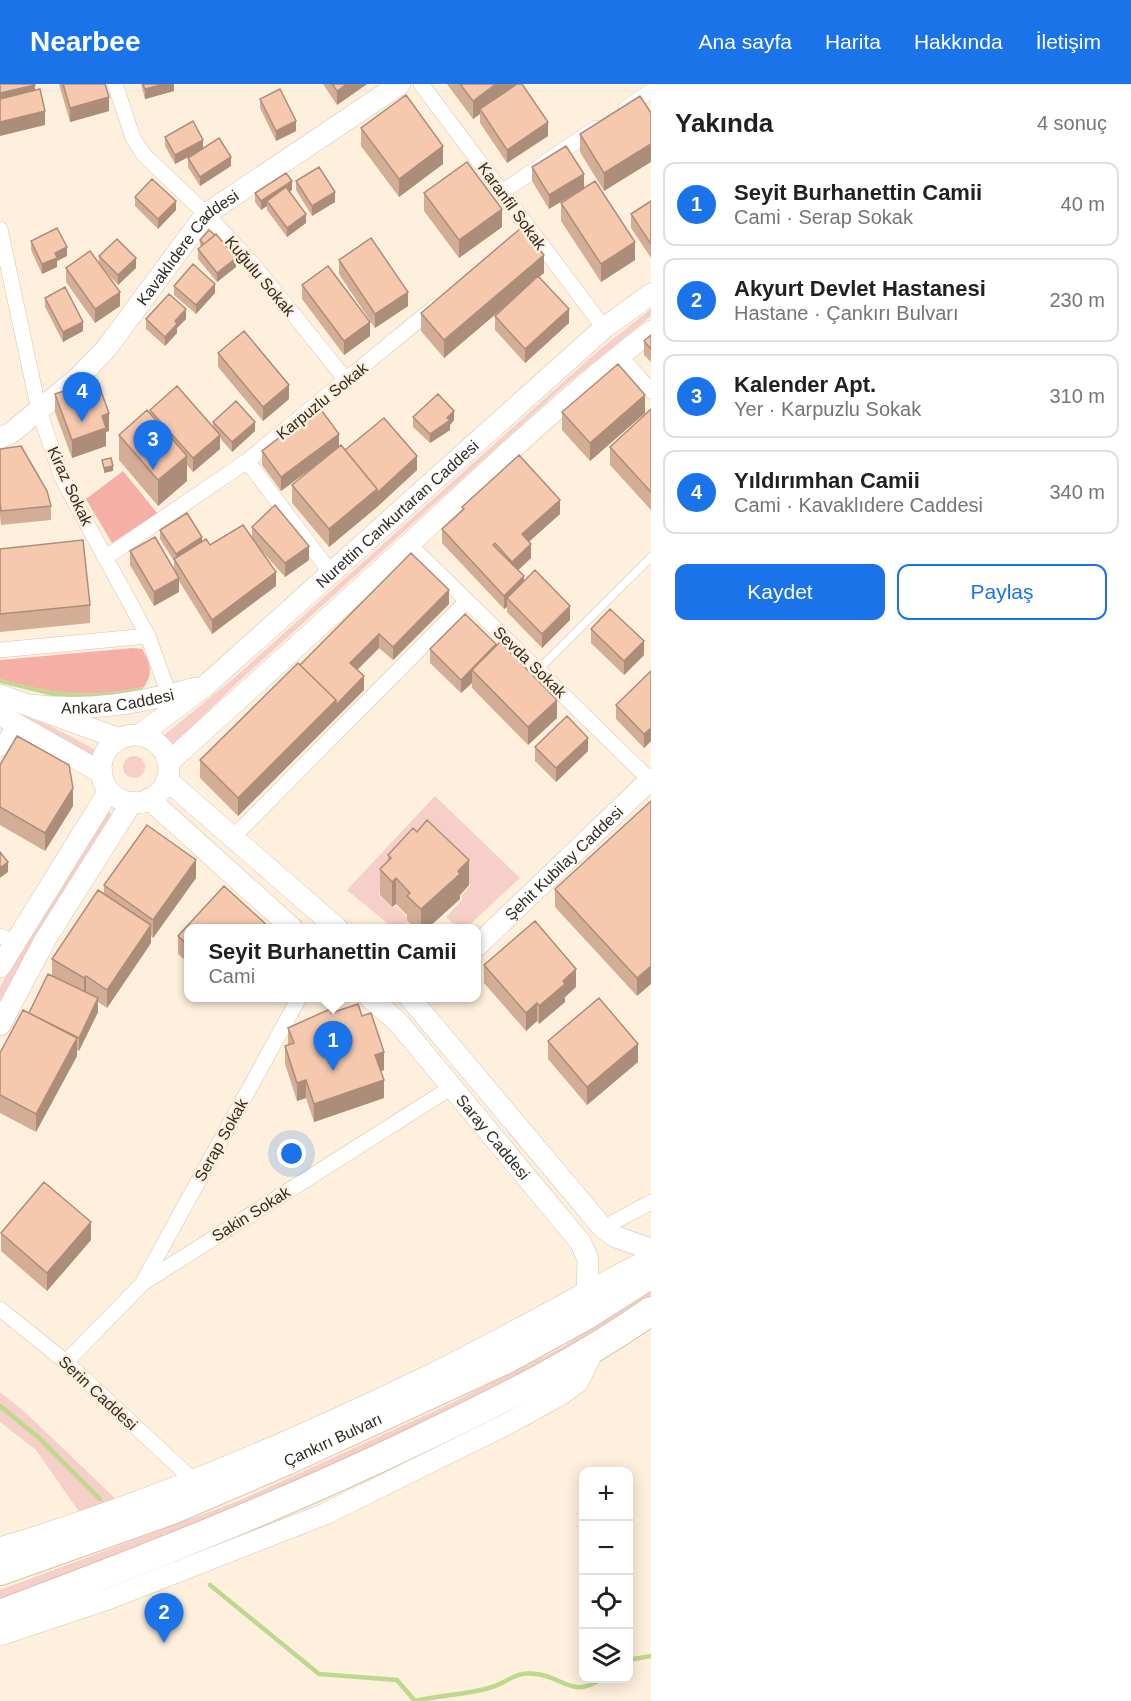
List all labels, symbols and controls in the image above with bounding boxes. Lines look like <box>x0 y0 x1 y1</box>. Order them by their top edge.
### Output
text: Nearbee <box>30 26 141 57</box>
text: Ana sayfa <box>699 30 792 53</box>
text: Harita <box>825 30 881 53</box>
text: Hakkında <box>914 30 1003 53</box>
text: İletişim <box>1036 30 1101 53</box>
text: Yakında <box>675 108 773 138</box>
text: 4 sonuç <box>1037 112 1107 134</box>
street label: Karanfil Sokak <box>475 159 550 254</box>
text: Seyit Burhanettin Camii <box>734 180 982 205</box>
street label: Kavaklıdere Caddesi <box>133 186 241 308</box>
text: 1 <box>691 193 702 215</box>
text: 40 m <box>1061 193 1105 215</box>
text: Cami · Serap Sokak <box>734 206 913 228</box>
street label: Kuğulu Sokak <box>222 233 299 320</box>
text: Akyurt Devlet Hastanesi <box>734 276 986 301</box>
text: 2 <box>691 289 702 311</box>
text: 230 m <box>1049 289 1105 311</box>
text: Hastane · Çankırı Bulvarı <box>734 302 959 324</box>
street label: Karpuzlu Sokak <box>273 359 372 443</box>
pin: 4 <box>62 372 101 422</box>
text: Kalender Apt. <box>734 372 876 397</box>
text: 3 <box>691 385 702 407</box>
text: 310 m <box>1049 385 1105 407</box>
text: Yer · Karpuzlu Sokak <box>734 398 921 420</box>
pin: 3 <box>134 420 172 470</box>
street label: Nurettin Cankurtaran Caddesi <box>313 437 482 591</box>
street label: Kiraz Sokak <box>44 444 96 529</box>
text: Yıldırımhan Camii <box>734 468 920 493</box>
text: 4 <box>691 481 702 503</box>
text: 340 m <box>1049 481 1105 503</box>
text: Cami · Kavaklıdere Caddesi <box>734 494 983 516</box>
button: Kaydet <box>675 564 885 620</box>
button: Paylaş <box>897 564 1107 620</box>
street label: Sevda Sokak <box>490 623 571 702</box>
street label: Ankara Caddesi <box>61 685 176 716</box>
street label: Şehit Kubilay Caddesi <box>501 803 626 923</box>
popup <box>184 924 481 1002</box>
text: Seyit Burhanettin Camii <box>208 939 457 964</box>
text: Cami <box>208 965 255 987</box>
pin: 1 <box>314 1022 352 1071</box>
street label: Saray Caddesi <box>453 1091 533 1183</box>
street label: Serap Sokak <box>191 1095 251 1184</box>
your location <box>277 1139 306 1168</box>
street label: Sakin Sokak <box>209 1183 294 1245</box>
street label: Serin Caddesi <box>55 1353 141 1433</box>
street label: Çankırı Bulvarı <box>281 1410 384 1469</box>
map controls <box>579 1467 633 1683</box>
button: + <box>579 1467 633 1521</box>
button: − <box>579 1521 633 1575</box>
button: locate <box>579 1575 633 1629</box>
pin: 2 <box>144 1594 184 1643</box>
button: layers <box>579 1629 633 1683</box>

